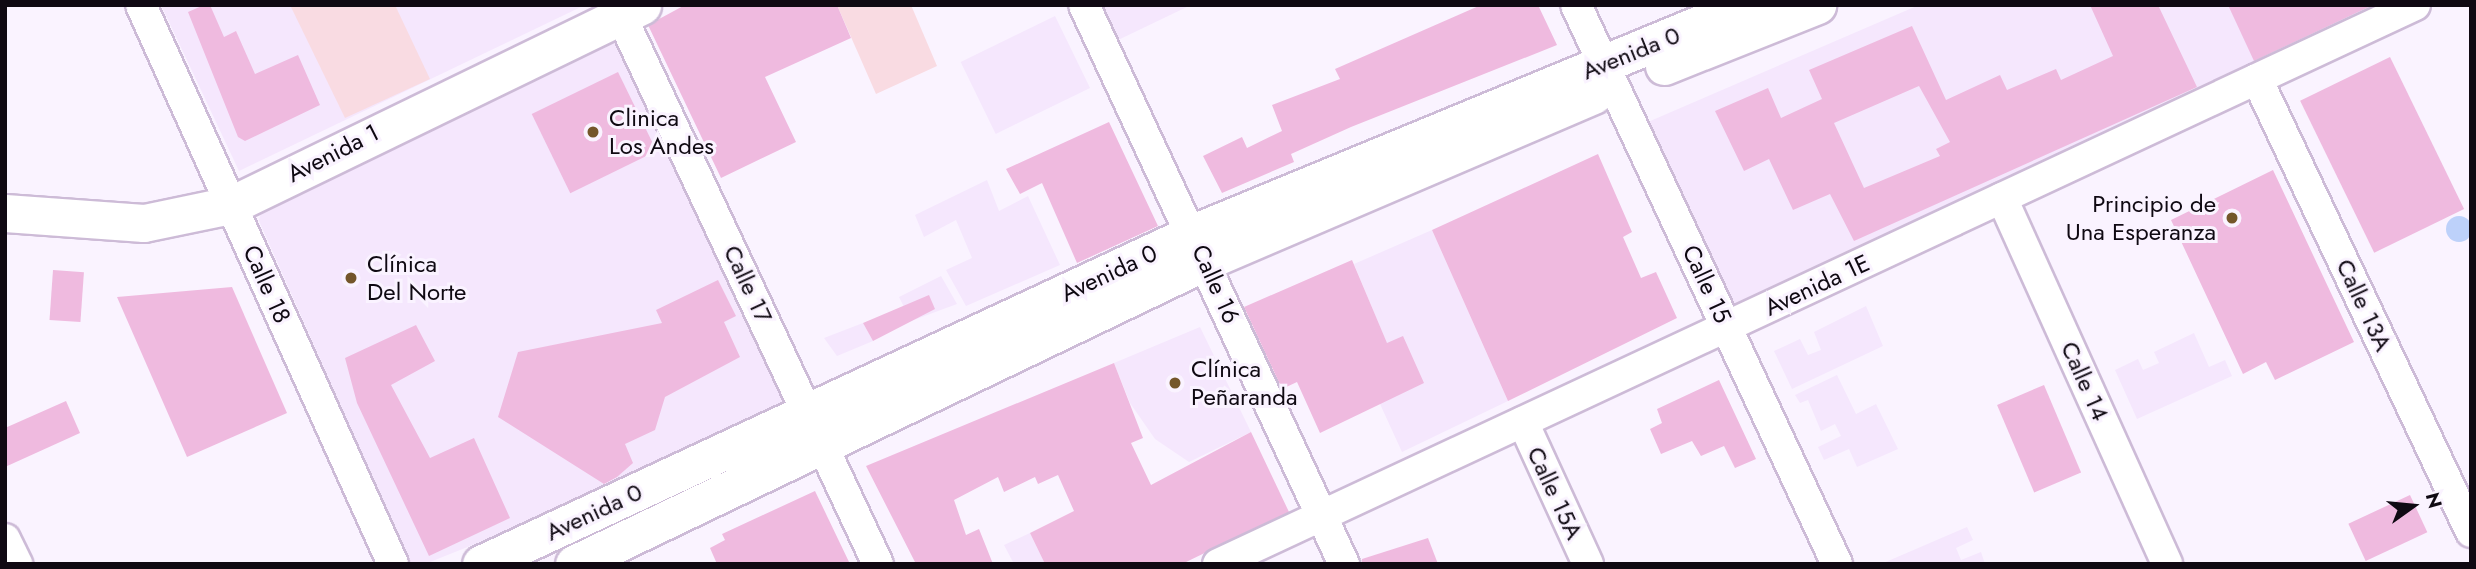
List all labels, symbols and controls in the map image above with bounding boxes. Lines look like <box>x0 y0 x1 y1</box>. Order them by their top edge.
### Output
street label: Avenida 0 <box>1578 20 1684 86</box>
place label: Clinica Los Andes <box>609 104 714 160</box>
street label: Avenida 1 <box>282 118 384 188</box>
marker: Clinica Los Andes <box>583 122 603 142</box>
place label: Principio de Una Esperanza <box>2066 190 2216 246</box>
marker: Principio de Una Esperanza <box>2222 208 2242 228</box>
street label: Avenida 0 <box>1056 238 1162 308</box>
street label: Calle 18 <box>237 240 297 328</box>
street label: Calle 16 <box>1186 240 1246 328</box>
street label: Calle 15 <box>1676 240 1738 328</box>
street label: Calle 17 <box>718 241 778 327</box>
street label: Avenida 1E <box>1760 248 1874 322</box>
place label: Clínica Del Norte <box>367 250 466 306</box>
street label: Calle 13A <box>2330 255 2398 355</box>
marker: Clínica Del Norte <box>341 268 361 288</box>
street label: Calle 14 <box>2055 337 2115 425</box>
place label: Clínica Peñaranda <box>1191 355 1298 411</box>
marker: Clínica Peñaranda <box>1165 373 1185 393</box>
street label: Calle 15A <box>1521 442 1589 544</box>
north arrow <box>2378 471 2448 541</box>
street label: Avenida 0 <box>541 477 647 547</box>
text: N <box>2419 490 2449 511</box>

